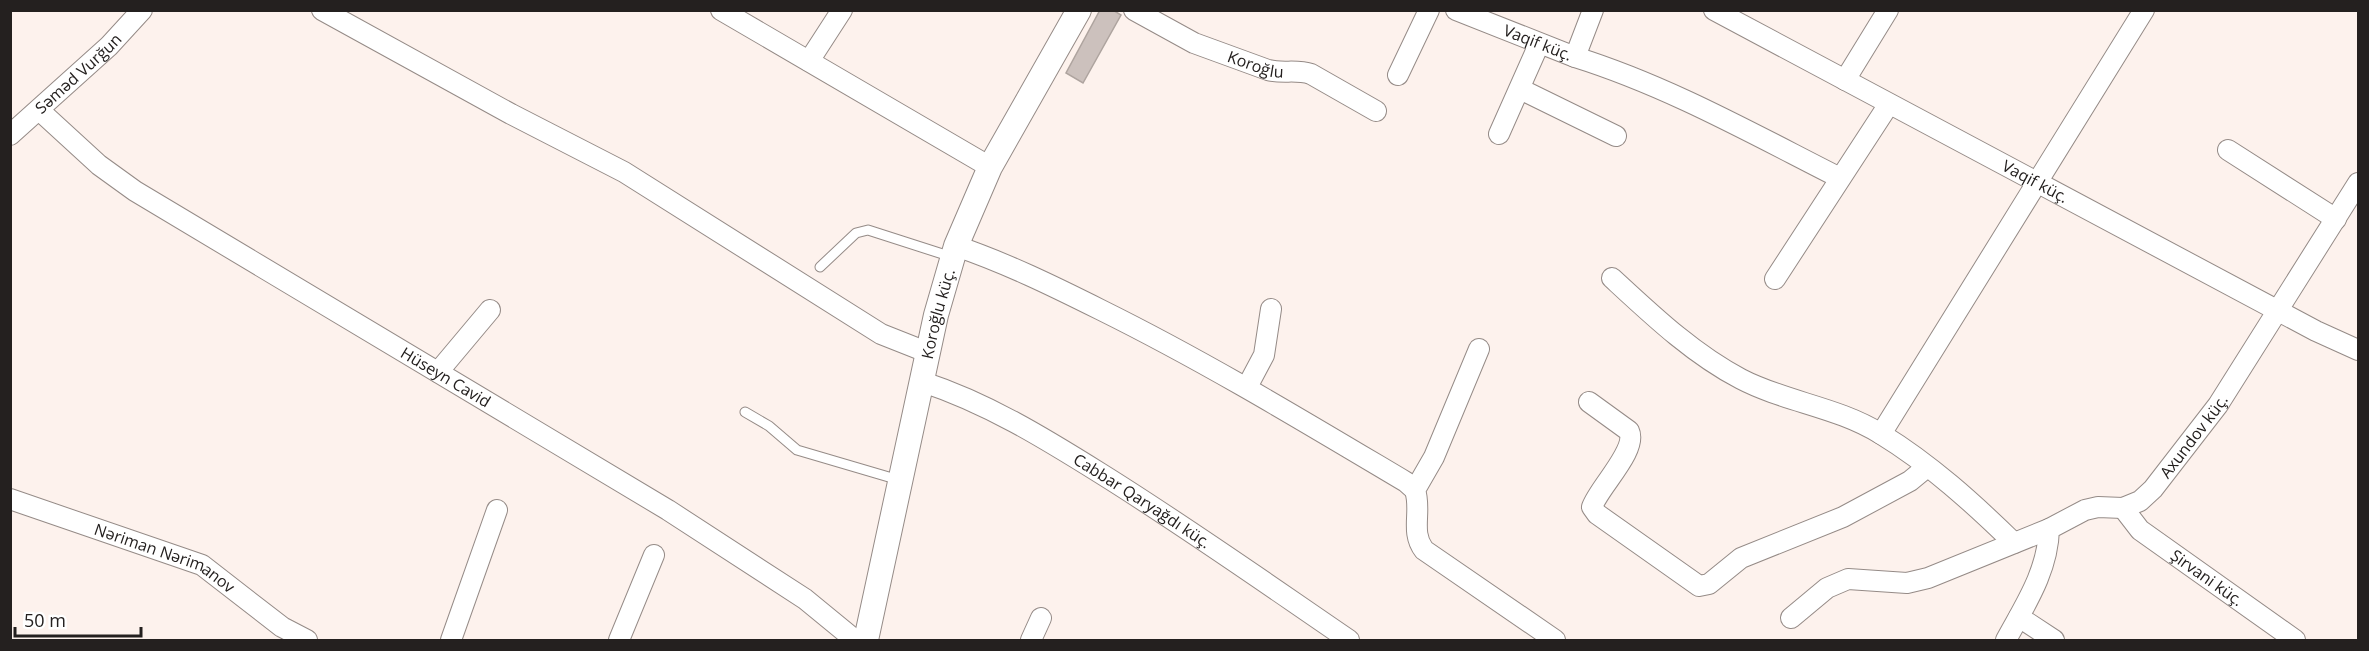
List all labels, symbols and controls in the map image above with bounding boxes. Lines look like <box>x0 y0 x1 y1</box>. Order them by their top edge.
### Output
street label: Vaqif küç. <box>1500 19 1575 66</box>
street label: Səməd Vurğun <box>30 28 126 118</box>
street label: Koroğlu <box>1224 45 1284 83</box>
street label: Vaqif küç. <box>1998 155 2072 208</box>
street label: Koroğlu küç. <box>916 266 960 361</box>
street label: Hüseyn Cavid <box>397 342 495 412</box>
street label: Axundov küç. <box>2154 390 2233 483</box>
street label: Cabbar Qaryağdı küç. <box>1069 448 1215 553</box>
street label: Nəriman Nərimanov <box>92 518 240 598</box>
street label: Şirvani küç. <box>2166 544 2248 611</box>
scale bar <box>15 600 141 638</box>
text: 50 m <box>24 608 66 632</box>

